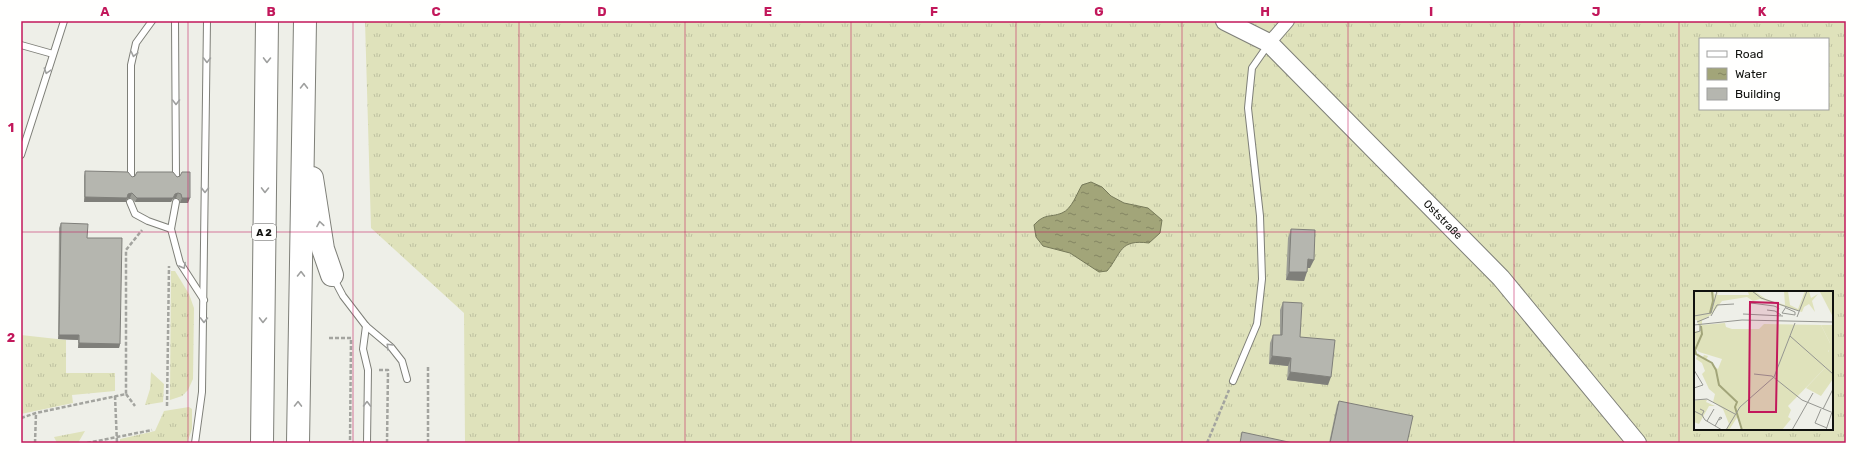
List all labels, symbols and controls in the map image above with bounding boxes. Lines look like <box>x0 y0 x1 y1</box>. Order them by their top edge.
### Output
text: A <box>100 4 110 19</box>
text: B <box>266 4 276 19</box>
text: C <box>431 4 441 19</box>
text: D <box>597 4 607 19</box>
text: E <box>764 4 772 19</box>
text: F <box>930 4 938 19</box>
text: G <box>1094 4 1104 19</box>
text: H <box>1260 4 1270 19</box>
text: I <box>1429 4 1433 19</box>
text: J <box>1592 4 1600 19</box>
text: K <box>1758 4 1767 19</box>
legend <box>1699 38 1829 110</box>
text: Road <box>1735 47 1763 61</box>
one-way arrow <box>130 51 138 58</box>
one-way arrow <box>203 57 211 63</box>
one-way arrow <box>262 57 271 63</box>
text: Water <box>1735 67 1767 81</box>
one-way arrow <box>43 68 52 75</box>
one-way arrow <box>300 83 308 89</box>
text: Building <box>1735 87 1781 101</box>
one-way arrow <box>172 99 180 105</box>
text: 1 <box>8 120 14 135</box>
one-way arrow <box>201 187 209 193</box>
one-way arrow <box>261 187 269 193</box>
street label: Oststraße <box>1421 197 1465 242</box>
one-way arrow <box>316 220 325 227</box>
road number: A 2 <box>252 224 276 240</box>
one-way arrow <box>178 262 185 269</box>
one-way arrow <box>296 271 305 277</box>
inset map <box>1694 291 1833 430</box>
one-way arrow <box>200 317 208 323</box>
one-way arrow <box>259 317 267 323</box>
text: 2 <box>7 330 15 345</box>
one-way arrow <box>386 343 394 351</box>
one-way arrow <box>294 401 302 407</box>
one-way arrow <box>363 401 371 407</box>

